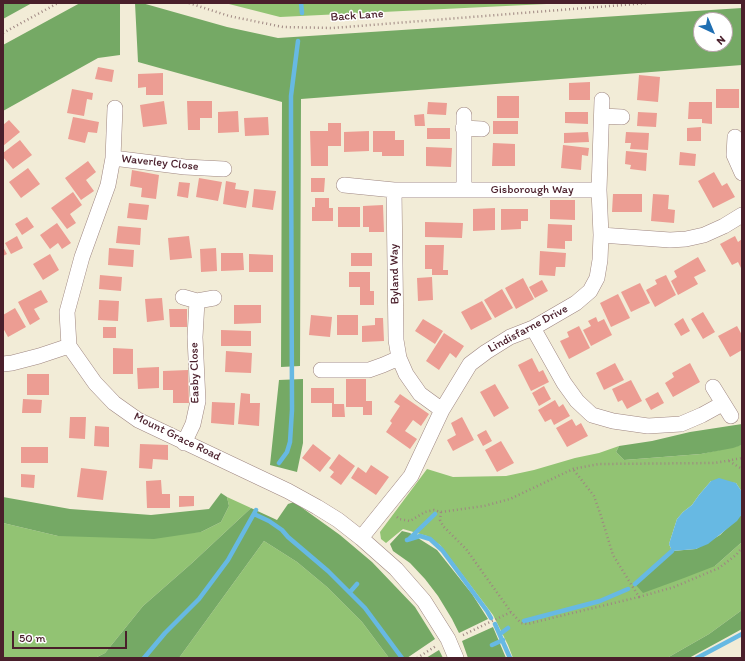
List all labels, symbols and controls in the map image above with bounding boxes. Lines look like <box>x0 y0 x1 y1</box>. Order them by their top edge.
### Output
street label: Back Lane <box>330 7 384 25</box>
north arrow <box>693 12 733 52</box>
text: N <box>714 33 728 48</box>
street label: Waverley Close <box>121 152 199 174</box>
street label: Gisborough Way <box>490 183 574 197</box>
street label: Byland Way <box>387 244 403 304</box>
street label: Lindisfarne Drive <box>486 302 570 356</box>
street label: Easby Close <box>187 342 203 404</box>
street label: Mount Grace Road <box>131 410 223 464</box>
scale bar <box>14 623 129 649</box>
text: 50 m <box>19 631 45 645</box>

